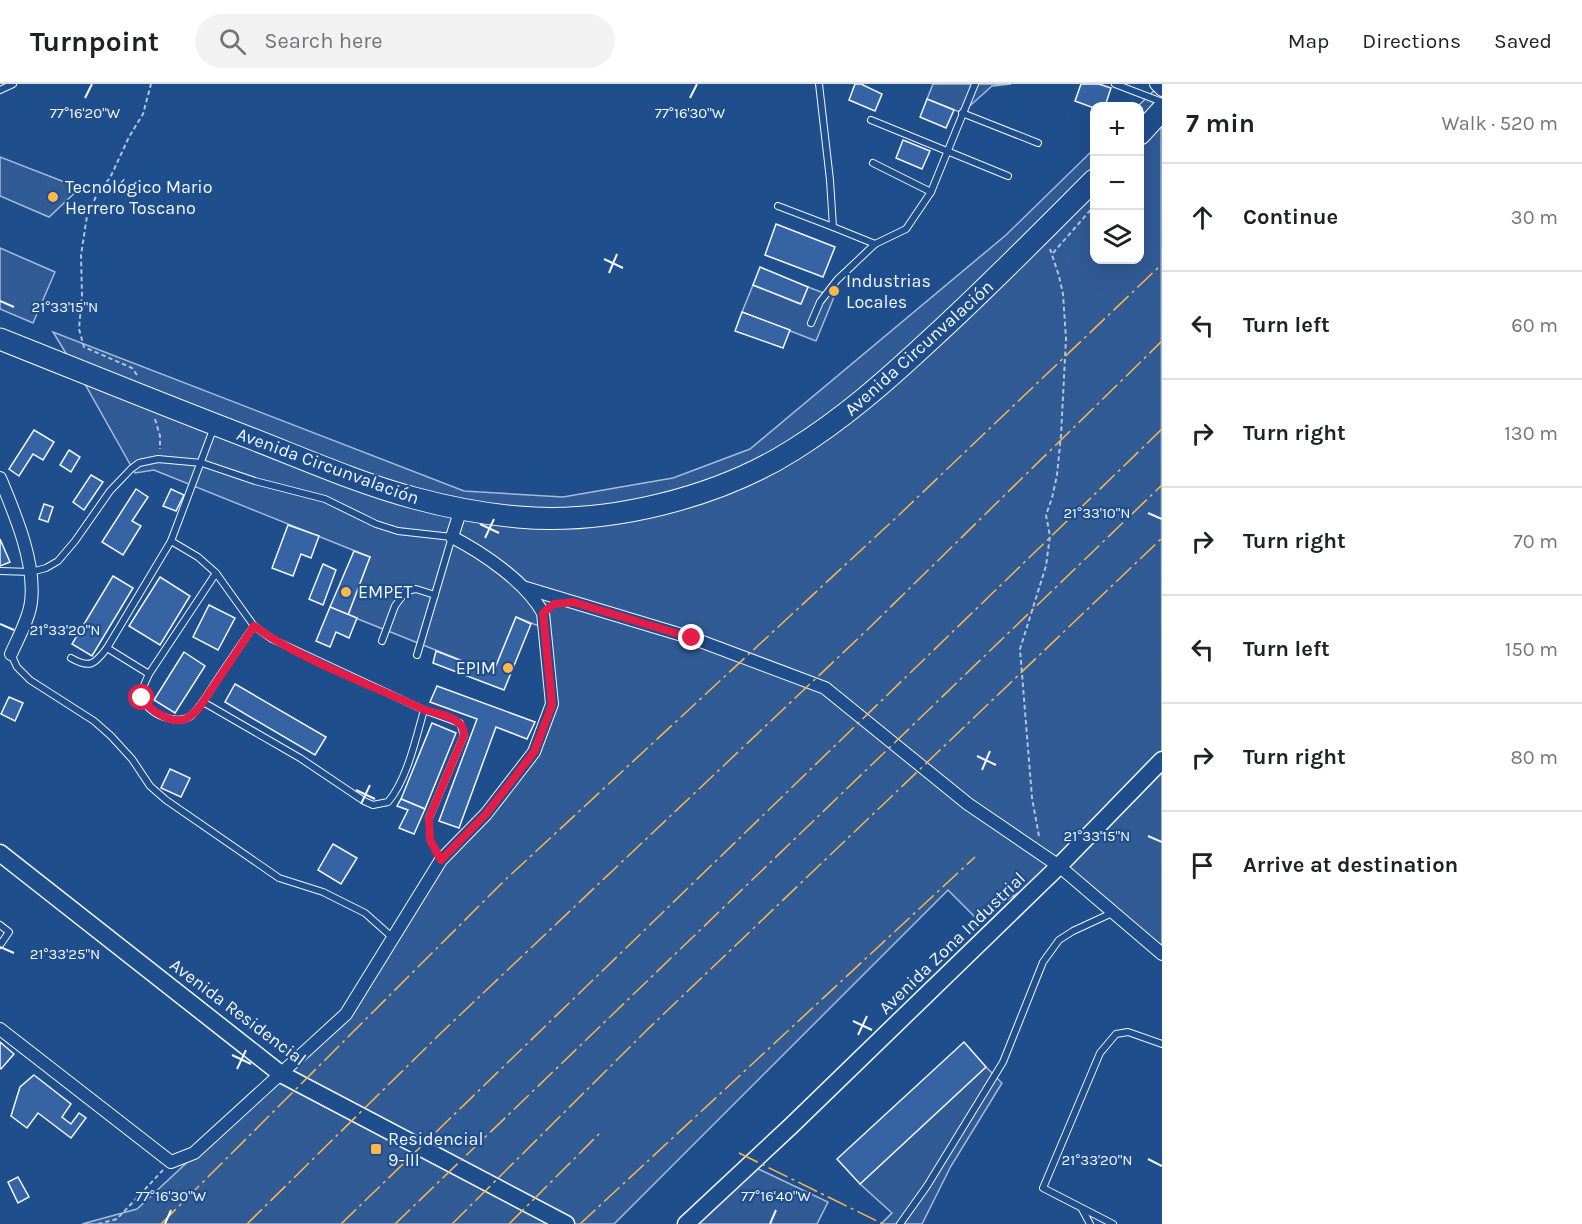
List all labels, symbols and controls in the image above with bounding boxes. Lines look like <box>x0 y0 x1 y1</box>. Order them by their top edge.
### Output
search box <box>195 14 615 68</box>
text: Turnpoint <box>30 25 159 58</box>
icon: search <box>216 25 249 58</box>
text: Search here <box>264 28 383 54</box>
text: Map <box>1288 29 1329 53</box>
text: Directions <box>1362 29 1461 53</box>
text: Saved <box>1494 29 1552 53</box>
map controls <box>1090 102 1144 264</box>
button: + <box>1090 102 1144 156</box>
text: 77°16'20"W <box>50 104 121 122</box>
text: 77°16'30"W <box>655 104 726 122</box>
text: 7 min <box>1186 108 1255 139</box>
text: Walk · 520 m <box>1442 112 1558 135</box>
button: − <box>1090 156 1144 210</box>
place label: Tecnológico Mario Herrero Toscano <box>65 176 213 219</box>
marker: Tecnológico Mario Herrero Toscano <box>46 190 60 204</box>
icon: ahead <box>1186 201 1219 234</box>
text: Continue <box>1243 204 1338 230</box>
text: 30 m <box>1511 206 1558 229</box>
button: layers <box>1090 210 1144 264</box>
place label: Industrias Locales <box>846 270 931 313</box>
street label: Avenida Circunvalación <box>840 275 998 421</box>
marker: Industrias Locales <box>827 284 841 298</box>
text: 21°33'15"N <box>32 298 98 316</box>
icon: left <box>1186 309 1219 342</box>
text: Turn left <box>1243 312 1330 338</box>
text: 60 m <box>1511 314 1558 337</box>
icon: right <box>1186 417 1219 450</box>
text: Turn right <box>1243 420 1346 446</box>
text: 130 m <box>1504 422 1558 445</box>
street label: Avenida Circunvalación <box>234 423 422 509</box>
text: 21°33'10"N <box>1063 504 1131 522</box>
icon: right <box>1186 525 1219 558</box>
text: Turn right <box>1243 528 1346 554</box>
text: 70 m <box>1513 530 1558 553</box>
place label: EMPET <box>358 581 412 603</box>
marker: EMPET <box>339 585 353 599</box>
text: 21°33'20"N <box>30 621 100 639</box>
route end <box>678 624 704 650</box>
icon: left <box>1186 633 1219 666</box>
text: Turn left <box>1243 636 1330 662</box>
text: 150 m <box>1505 638 1558 661</box>
place label: EPIM <box>456 657 496 679</box>
marker: EPIM <box>501 661 515 675</box>
route start <box>128 684 154 710</box>
icon: right <box>1186 741 1219 774</box>
text: Turn right <box>1243 744 1346 770</box>
text: 80 m <box>1510 746 1558 769</box>
text: 21°33'15"N <box>1064 827 1130 845</box>
icon: arrive <box>1186 849 1219 882</box>
text: Arrive at destination <box>1243 852 1458 878</box>
street label: Avenida Zona Industrial <box>874 867 1030 1019</box>
text: 21°33'25"N <box>30 945 100 963</box>
street label: Avenida Residencial <box>166 954 310 1070</box>
place label: Residencial 9-III <box>388 1128 483 1171</box>
marker: Residencial 9-III <box>369 1142 383 1156</box>
text: 21°33'20"N <box>1062 1151 1132 1169</box>
text: 77°16'30"W <box>136 1187 207 1205</box>
text: 77°16'40"W <box>741 1187 812 1205</box>

